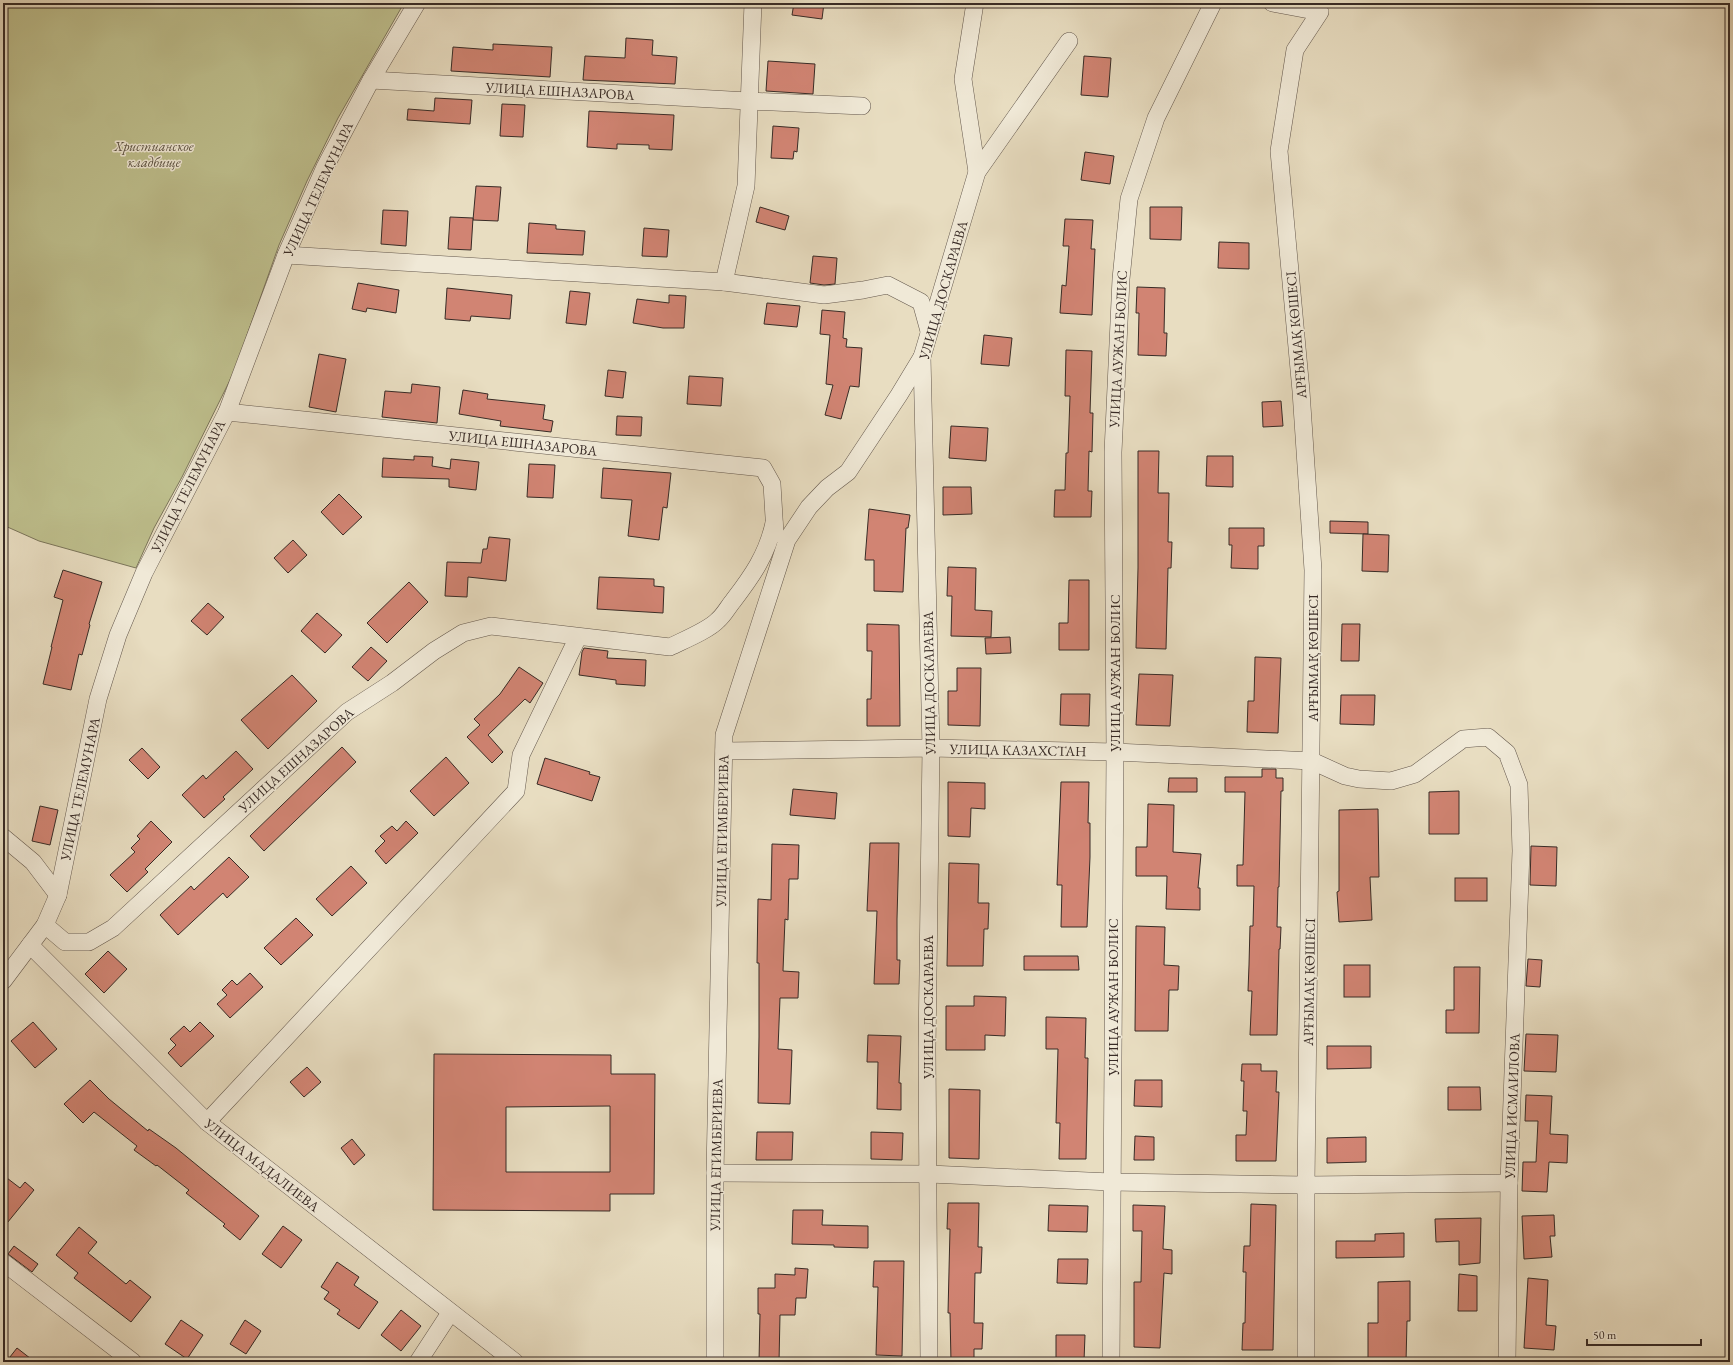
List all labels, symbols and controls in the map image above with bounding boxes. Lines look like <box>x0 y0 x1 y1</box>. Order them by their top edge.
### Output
street label: УЛИЦА ЕШНАЗАРОВА <box>484 78 635 104</box>
street label: УЛИЦА ТЕЛЕМУНАРА <box>278 119 357 260</box>
park label: Христианское кладбище <box>113 137 194 171</box>
street label: УЛИЦА ДОСКАРАЕВА <box>914 218 972 363</box>
street label: УЛИЦА АУЖАН БОЛИС <box>1105 270 1131 429</box>
street label: АРҒЫМАҚ КӨШЕСІ <box>1281 270 1311 400</box>
street label: УЛИЦА ТЕЛЕМУНАРА <box>146 416 229 556</box>
street label: УЛИЦА ЕШНАЗАРОВА <box>447 426 598 460</box>
street label: УЛИЦА АУЖАН БОЛИС <box>1106 594 1124 753</box>
street label: АРҒЫМАҚ КӨШЕСІ <box>1304 594 1322 723</box>
street label: УЛИЦА ДОСКАРАЕВА <box>919 611 939 756</box>
street label: УЛИЦА ЕШНАЗАРОВА <box>234 703 358 817</box>
street label: УЛИЦА ТЕЛЕМУНАРА <box>56 715 104 863</box>
street label: УЛИЦА КАЗАХСТАН <box>948 740 1087 760</box>
street label: УЛИЦА ЕГИМБЕРИЕВА <box>712 754 732 908</box>
street label: УЛИЦА АУЖАН БОЛИС <box>1104 918 1122 1077</box>
street label: АРҒЫМАҚ КӨШЕСІ <box>1299 918 1319 1047</box>
street label: УЛИЦА ДОСКАРАЕВА <box>919 935 937 1080</box>
street label: УЛИЦА ИСМАИЛОВА <box>1500 1033 1524 1180</box>
street label: УЛИЦА ЕГИМБЕРИЕВА <box>706 1078 726 1232</box>
street label: УЛИЦА МАДАЛИЕВА <box>200 1114 323 1216</box>
scale bar <box>1587 1321 1701 1347</box>
text: 50 m <box>1593 1327 1617 1343</box>

